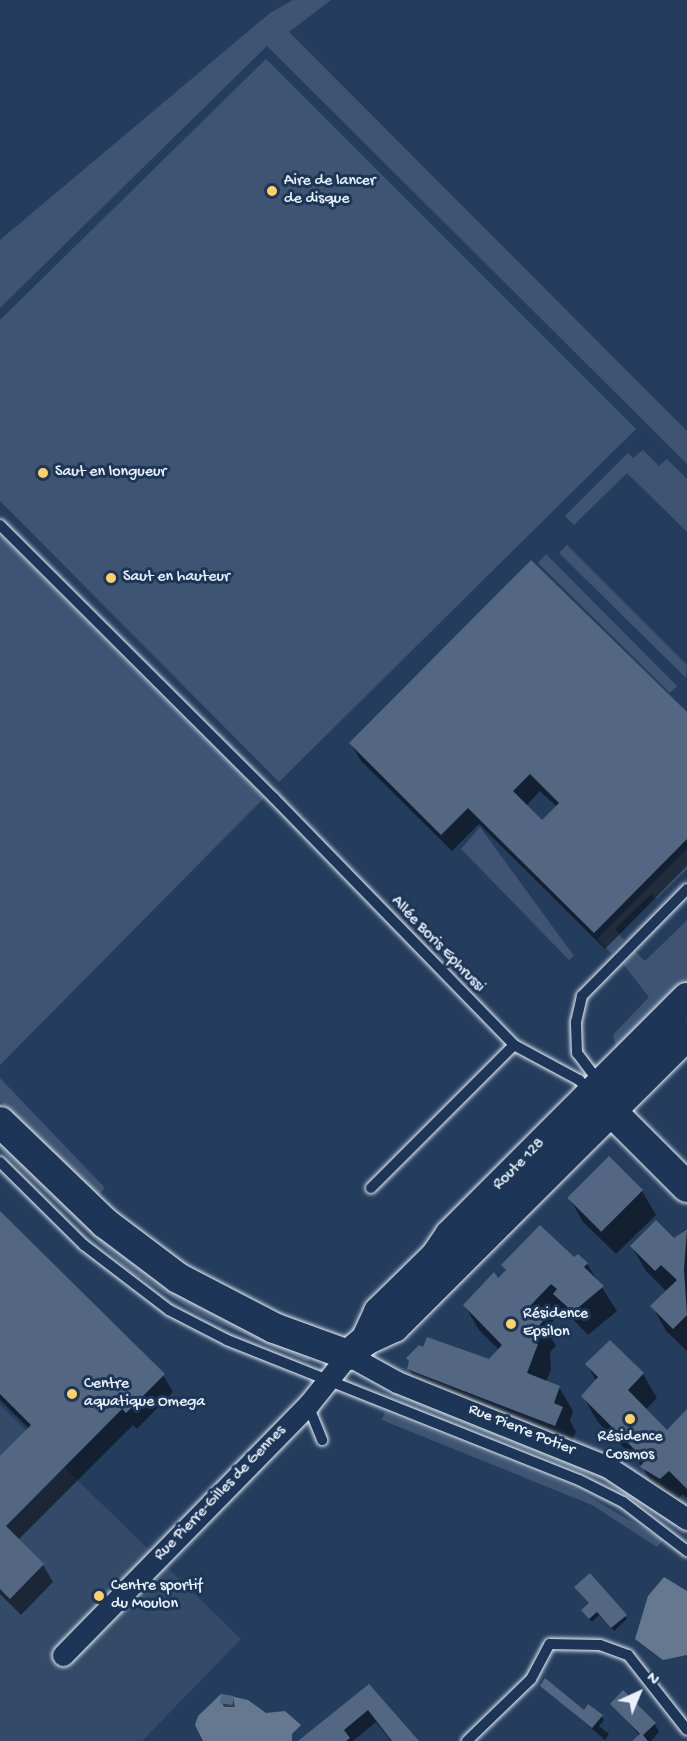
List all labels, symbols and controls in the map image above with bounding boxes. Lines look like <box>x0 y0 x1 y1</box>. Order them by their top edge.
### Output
place label: Aire de lancer de disque <box>284 172 375 210</box>
marker: Aire de lancer de disque <box>265 184 279 198</box>
place label: Saut en longueur <box>55 463 166 483</box>
marker: Saut en longueur <box>36 466 50 480</box>
place label: Saut en hauteur <box>123 568 230 588</box>
marker: Saut en hauteur <box>104 571 118 585</box>
street label: Allée Boris Ephrussi <box>386 893 488 997</box>
street label: Route 128 <box>490 1135 550 1195</box>
place label: Résidence Epsilon <box>523 1305 588 1343</box>
marker: Résidence Epsilon <box>504 1317 518 1331</box>
place label: Centre aquatique Omega <box>84 1375 205 1413</box>
marker: Centre aquatique Omega <box>65 1387 79 1401</box>
street label: Rue Pierre Potier <box>465 1401 577 1461</box>
marker: Résidence Cosmos <box>623 1412 637 1426</box>
street label: Rue Pierre-Gilles de Gennes <box>151 1422 291 1566</box>
place label: Résidence Cosmos <box>598 1428 662 1466</box>
place label: Centre sportif du Moulon <box>111 1577 202 1615</box>
marker: Centre sportif du Moulon <box>92 1589 106 1603</box>
north arrow <box>609 1663 669 1723</box>
text: N <box>641 1669 662 1690</box>

